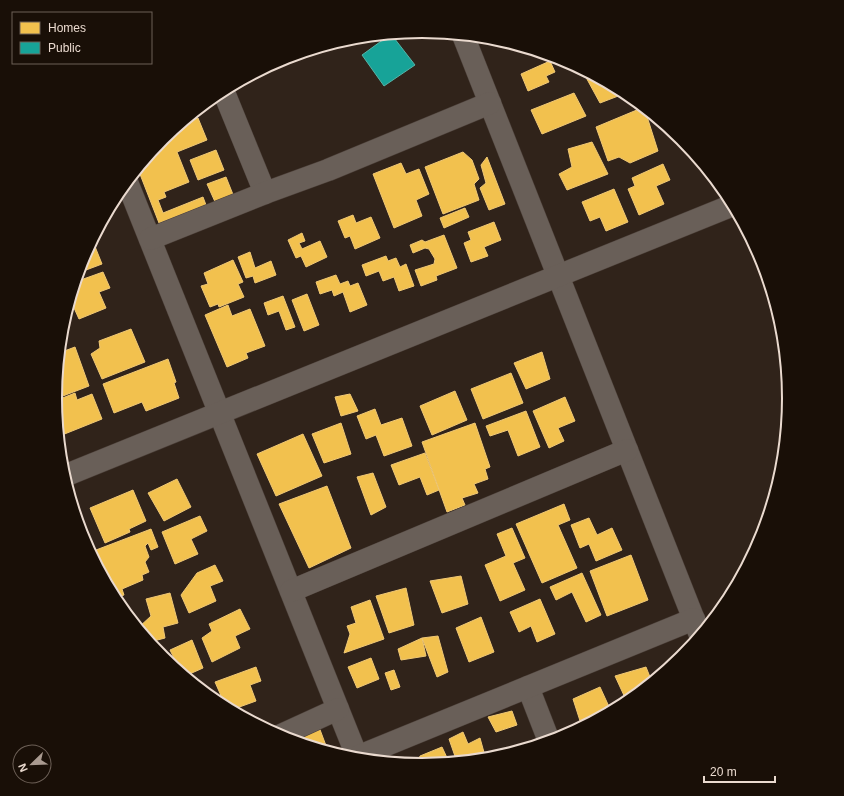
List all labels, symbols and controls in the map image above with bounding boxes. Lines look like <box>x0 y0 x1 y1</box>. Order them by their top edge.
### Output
legend <box>12 12 152 64</box>
text: Homes <box>48 21 86 35</box>
text: Public <box>48 41 81 55</box>
north arrow <box>12 744 52 784</box>
scale bar <box>704 758 775 784</box>
text: N <box>16 762 30 774</box>
text: 20 m <box>710 765 737 779</box>

